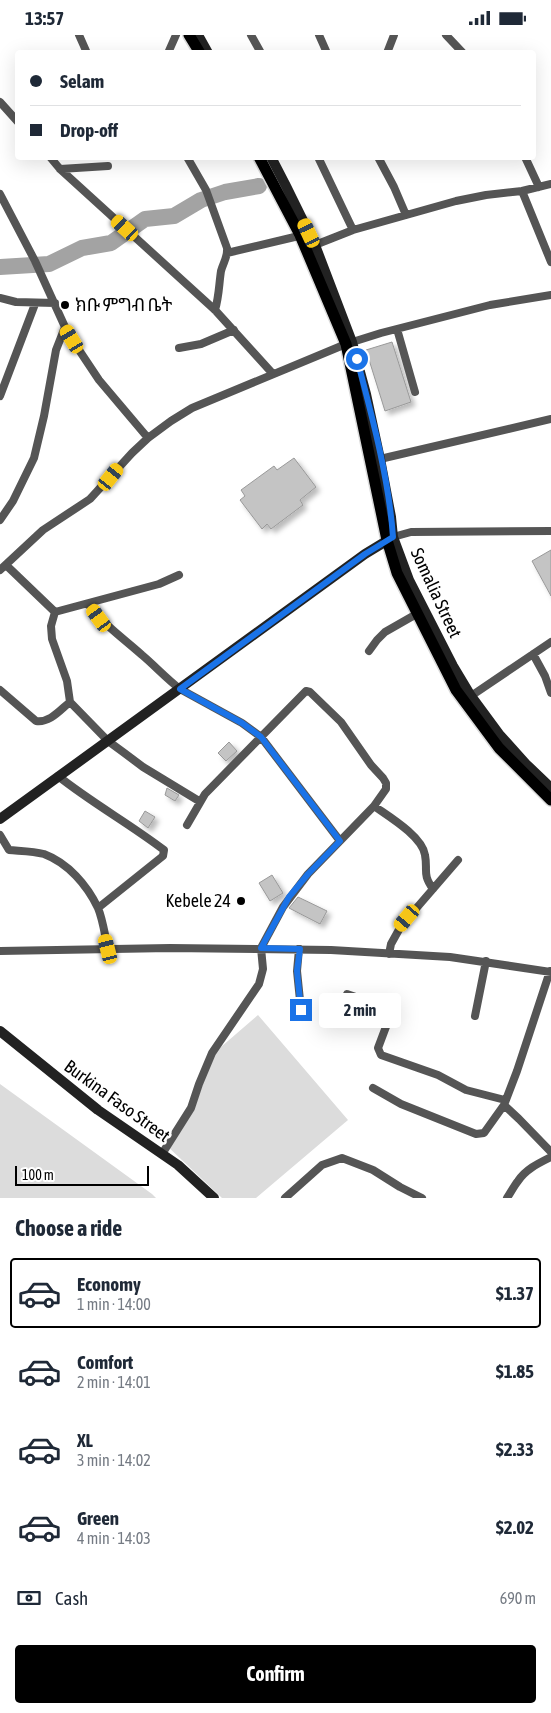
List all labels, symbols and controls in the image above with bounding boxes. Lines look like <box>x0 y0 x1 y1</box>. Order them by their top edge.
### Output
text: 13:57 <box>25 7 64 29</box>
text: Selam <box>60 70 104 92</box>
text: Drop-off <box>60 119 118 141</box>
car <box>108 212 141 244</box>
car <box>295 216 322 250</box>
place label: ክቡ ምግብ ቤት <box>75 294 172 315</box>
marker: ክቡ ምግብ ቤት <box>59 299 71 311</box>
car <box>57 322 86 356</box>
route start <box>346 348 368 370</box>
car <box>95 461 126 493</box>
street label: Somalia Street <box>407 545 466 641</box>
car <box>84 601 113 635</box>
place label: Kebele 24 <box>166 890 231 911</box>
marker: Kebele 24 <box>235 895 247 907</box>
car <box>391 902 422 934</box>
car <box>97 933 118 965</box>
callout: 2 min <box>318 993 401 1027</box>
route end <box>290 999 312 1021</box>
text: 2 min <box>344 1001 376 1019</box>
street label: Burkina Faso Street <box>60 1055 174 1146</box>
scale bar <box>15 1163 149 1186</box>
text: 100 m <box>22 1167 54 1183</box>
text: Choose a ride <box>15 1215 122 1241</box>
icon: car <box>17 1271 62 1316</box>
text: Economy <box>77 1273 141 1295</box>
text: $1.37 <box>496 1282 534 1304</box>
text: 1 min · 14:00 <box>77 1295 151 1313</box>
icon: car <box>17 1349 62 1394</box>
text: Comfort <box>77 1351 133 1373</box>
text: $1.85 <box>496 1360 534 1382</box>
text: 2 min · 14:01 <box>77 1373 151 1391</box>
icon: car <box>17 1427 62 1472</box>
text: XL <box>77 1429 93 1451</box>
text: $2.33 <box>496 1438 534 1460</box>
text: 3 min · 14:02 <box>77 1451 151 1469</box>
icon: car <box>17 1505 62 1550</box>
text: Green <box>77 1507 119 1529</box>
text: $2.02 <box>496 1516 534 1538</box>
text: 4 min · 14:03 <box>77 1529 151 1547</box>
icon: cash <box>15 1584 43 1612</box>
text: Cash <box>55 1587 88 1609</box>
text: 690 m <box>500 1589 536 1607</box>
button: Confirm <box>15 1645 536 1703</box>

